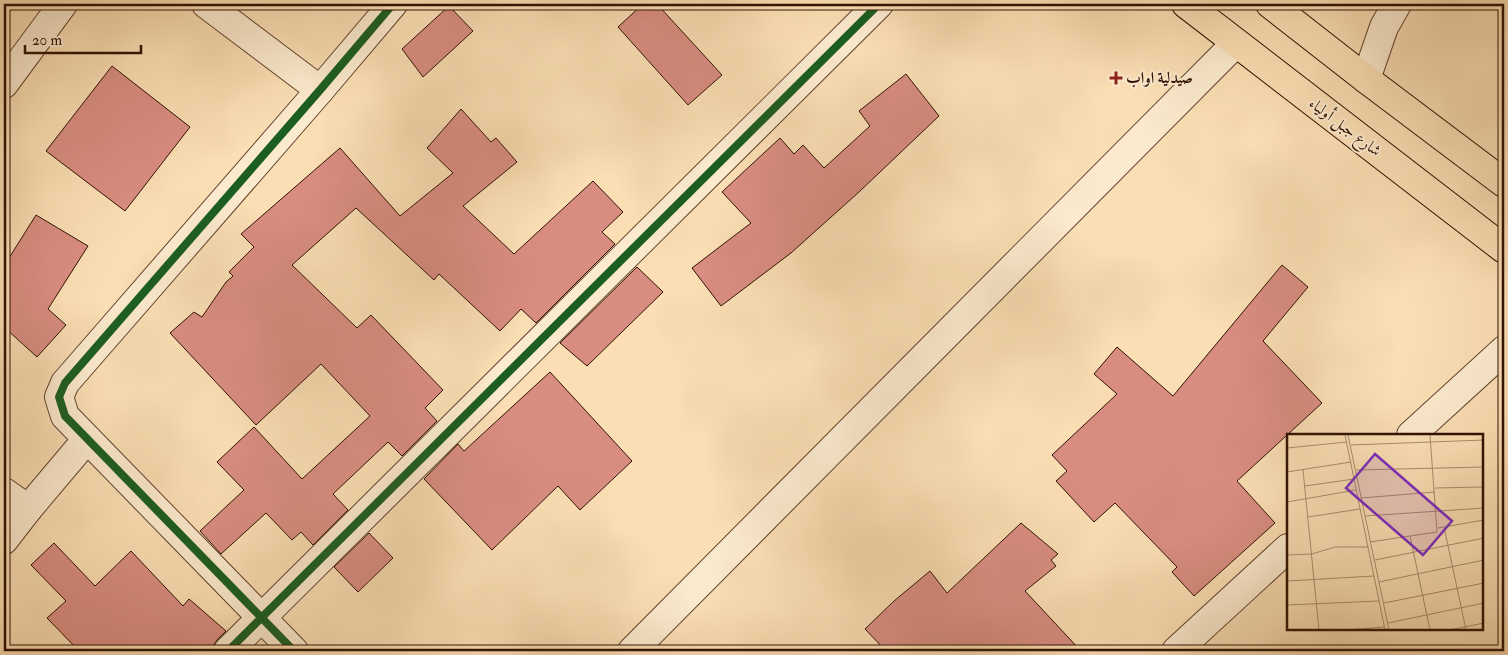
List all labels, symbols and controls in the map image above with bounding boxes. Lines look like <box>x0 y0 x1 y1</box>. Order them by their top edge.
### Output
scale bar <box>25 22 141 54</box>
text: 20 m <box>32 31 62 50</box>
place label: صيدلية اواب <box>1126 68 1193 88</box>
marker: صيدلية اواب <box>1110 72 1122 84</box>
street label: شارع جبل أولياء <box>1303 92 1386 163</box>
inset map <box>1287 434 1483 630</box>

